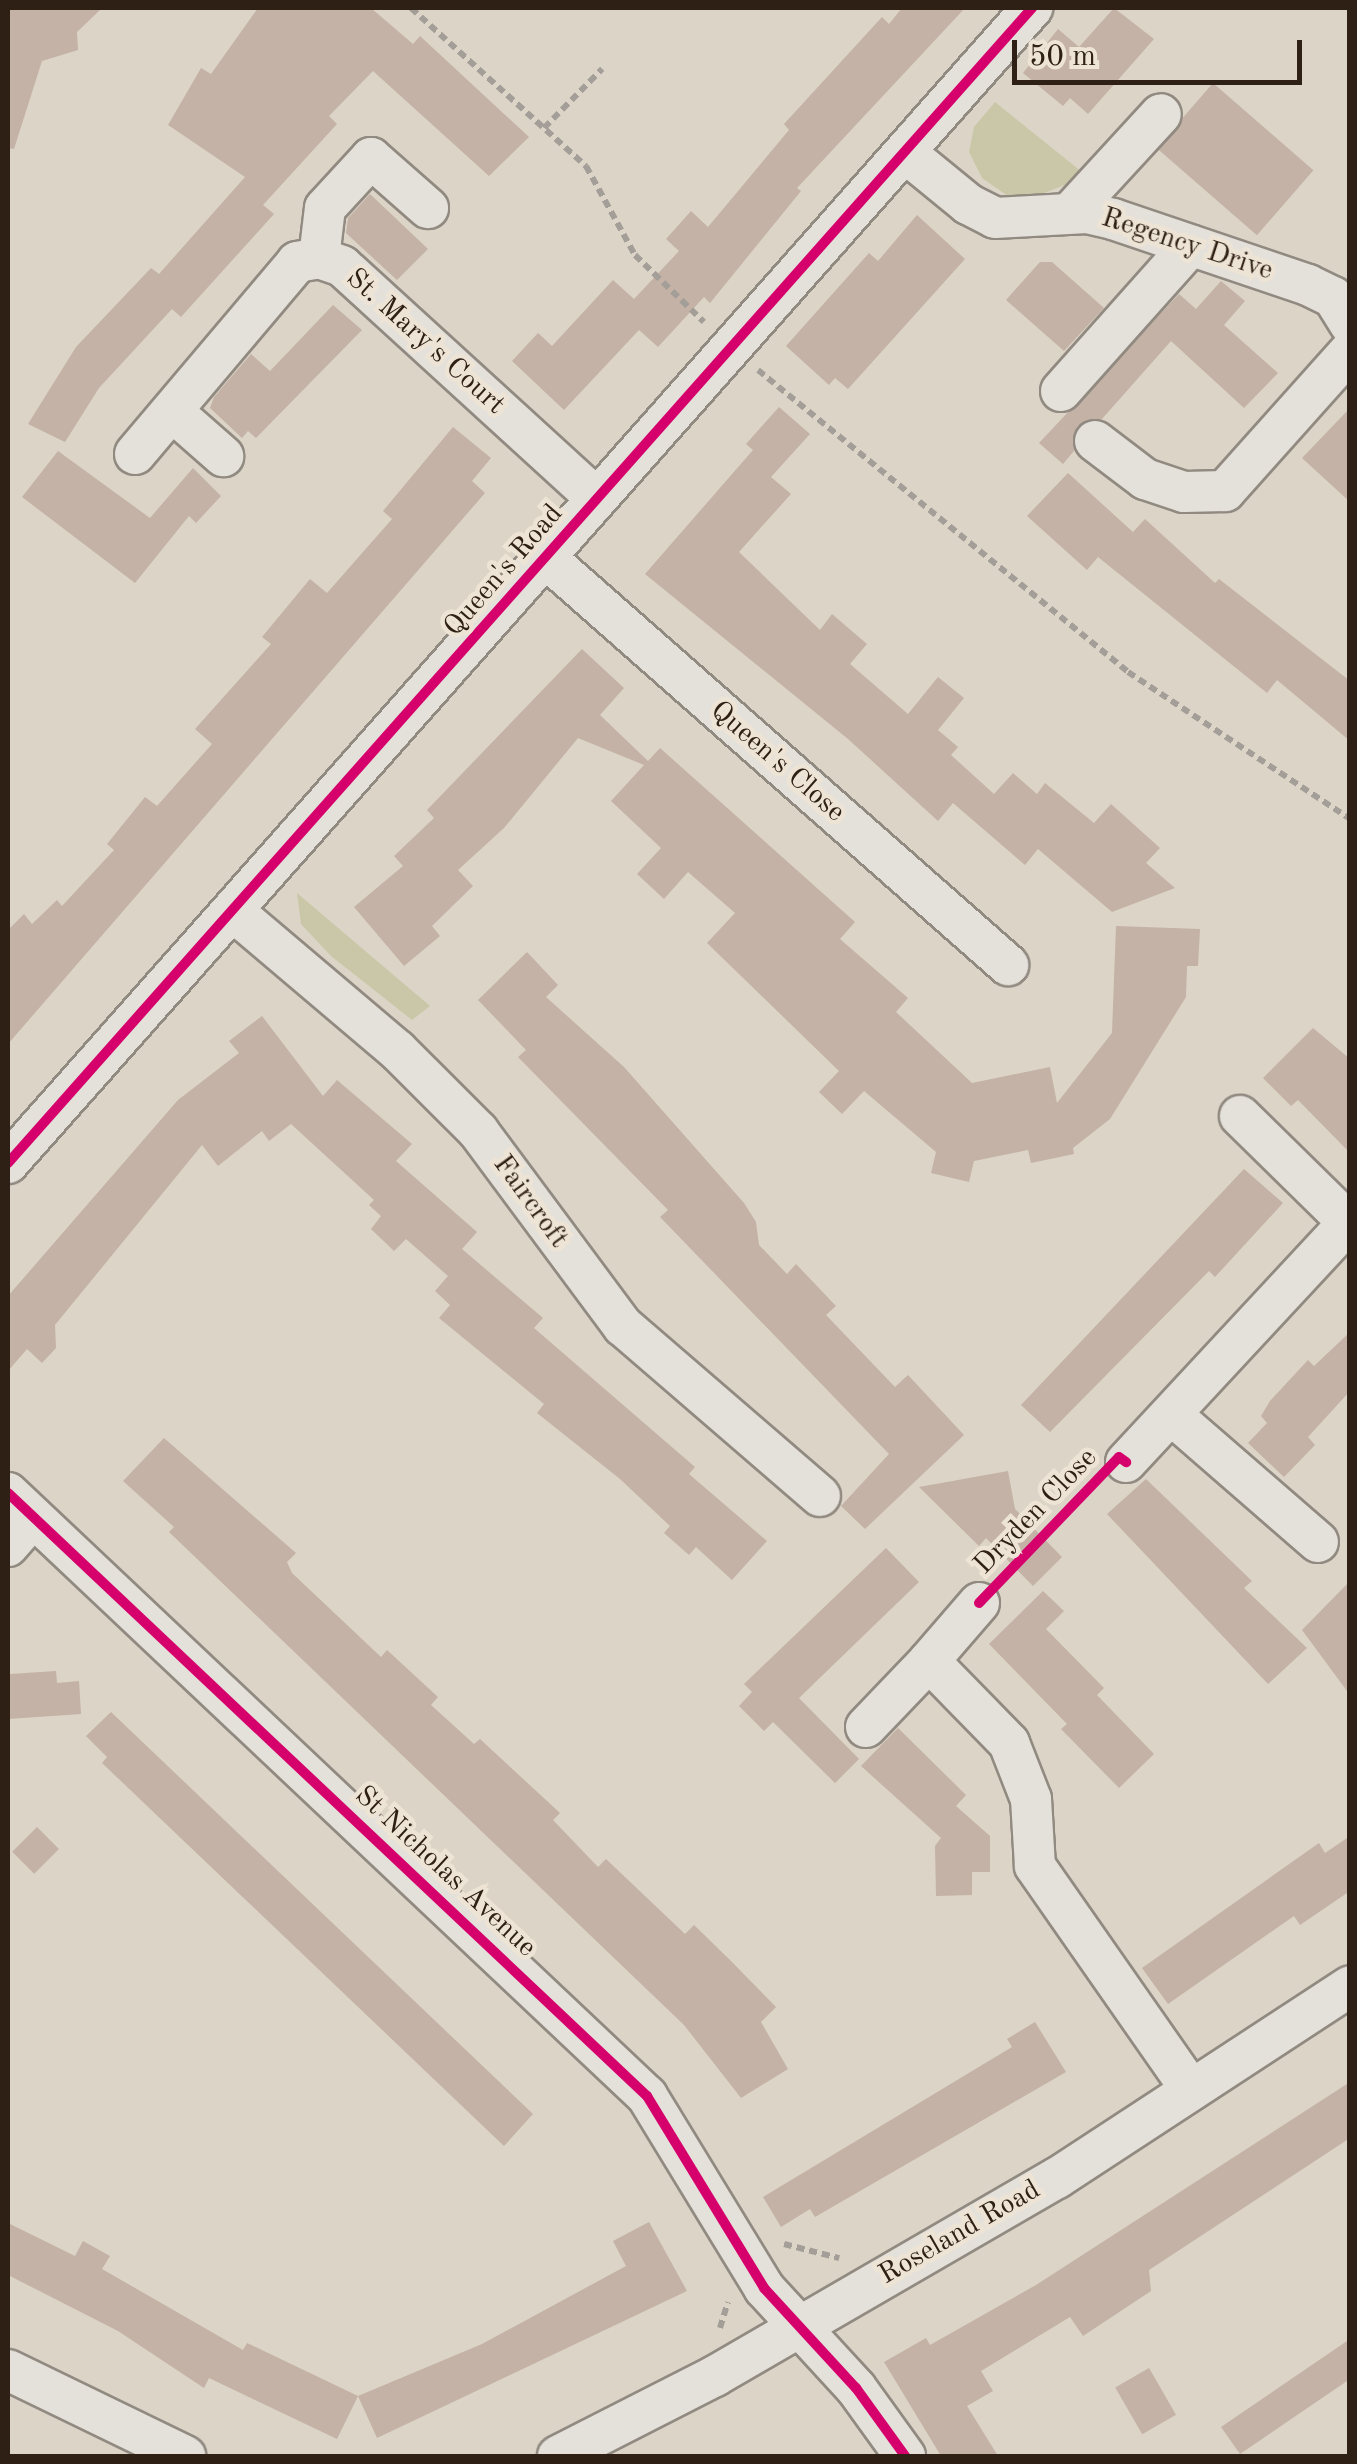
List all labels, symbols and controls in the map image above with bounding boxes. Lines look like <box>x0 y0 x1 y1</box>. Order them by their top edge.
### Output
scale bar <box>1017 20 1307 82</box>
text: 50 m <box>1029 42 1096 72</box>
street label: Regency Drive <box>1097 201 1277 289</box>
street label: St. Mary's Court <box>339 262 511 422</box>
street label: Queen's Road <box>437 498 571 644</box>
street label: Queen's Close <box>703 694 851 830</box>
street label: Faircroft <box>485 1149 575 1255</box>
street label: Dryden Close <box>967 1442 1105 1582</box>
street label: St Nicholas Avenue <box>347 1779 543 1965</box>
street label: Roseland Road <box>874 2173 1046 2293</box>

